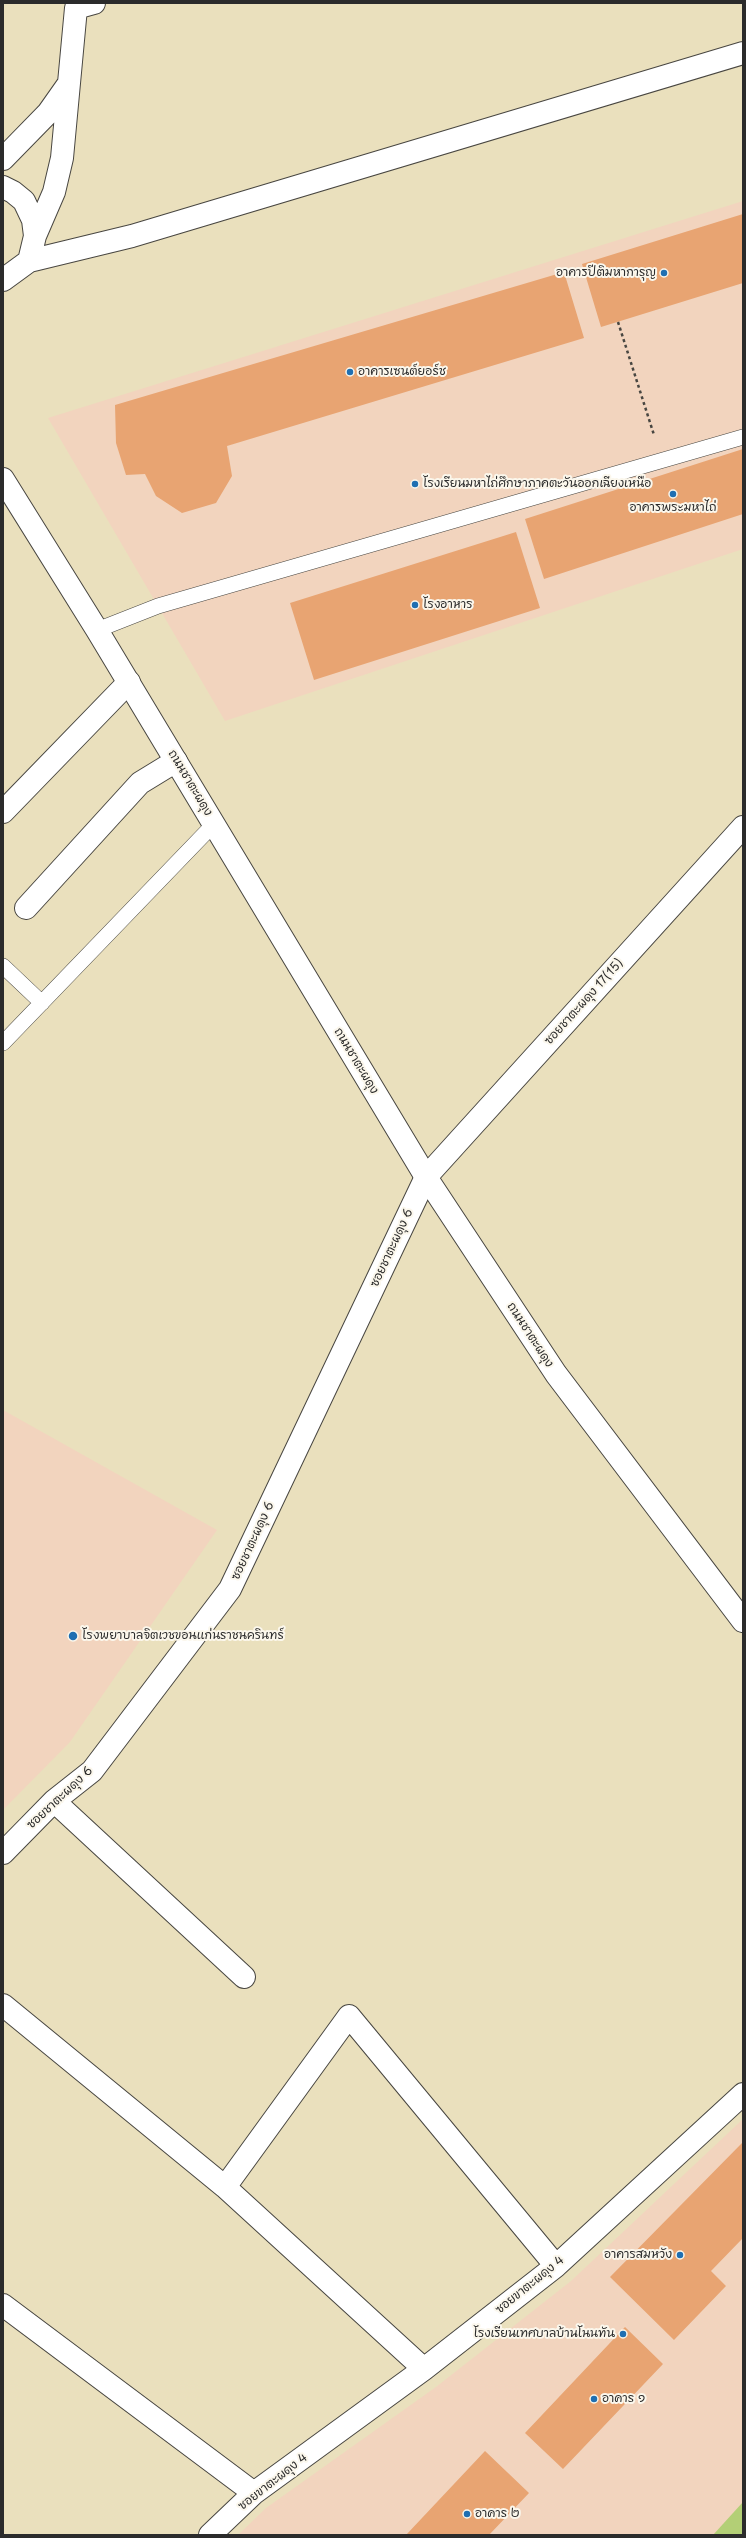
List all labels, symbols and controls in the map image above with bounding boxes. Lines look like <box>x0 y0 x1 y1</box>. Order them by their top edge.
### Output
place label: อาคารปีติมหาการุญ <box>556 266 656 280</box>
marker: อาคารปีติมหาการุญ <box>659 268 669 278</box>
place label: อาคารเซนต์ยอร์ช <box>358 365 446 379</box>
marker: อาคารเซนต์ยอร์ช <box>345 367 355 377</box>
place label: โรงเรียนมหาไถ่ศึกษาภาคตะวันออกเฉียงเหนือ <box>423 477 651 491</box>
marker: โรงเรียนมหาไถ่ศึกษาภาคตะวันออกเฉียงเหนือ <box>410 479 420 489</box>
marker: อาคารพระมหาไถ่ <box>668 489 678 499</box>
place label: อาคารพระมหาไถ่ <box>629 501 717 515</box>
place label: โรงอาหาร <box>423 598 473 612</box>
marker: โรงอาหาร <box>410 600 420 610</box>
street label: ถนนชาตะผดุง <box>165 747 215 819</box>
street label: ซอยชาตะผดุง 17(15) <box>542 956 626 1048</box>
street label: ถนนชาตะผดุง <box>331 1025 381 1097</box>
street label: ซอยชาตะผดุง 6 <box>368 1207 416 1289</box>
street label: ถนนชาตะผดุง <box>504 1300 556 1370</box>
street label: ซอยชาตะผดุง 6 <box>229 1500 277 1582</box>
place label: โรงพยาบาลจิตเวชขอนแก่นราชนครินทร์ <box>82 1629 284 1643</box>
marker: โรงพยาบาลจิตเวชขอนแก่นราชนครินทร์ <box>67 1630 79 1642</box>
street label: ซอยชาตะผดุง 6 <box>24 1764 96 1832</box>
place label: อาคารสมหวัง <box>604 2248 672 2262</box>
marker: อาคารสมหวัง <box>675 2250 685 2260</box>
street label: ซอยขาตะผดุง 4 <box>493 2253 567 2317</box>
place label: โรงเรียนเทศบาลบ้านโนนทัน <box>474 2327 615 2341</box>
marker: โรงเรียนเทศบาลบ้านโนนทัน <box>618 2329 628 2339</box>
place label: อาคาร ๑ <box>602 2392 645 2406</box>
marker: อาคาร ๑ <box>589 2394 599 2404</box>
street label: ซอยขาตะผดุง 4 <box>236 2451 310 2513</box>
place label: อาคาร ๒ <box>475 2507 519 2521</box>
marker: อาคาร ๒ <box>462 2509 472 2519</box>

